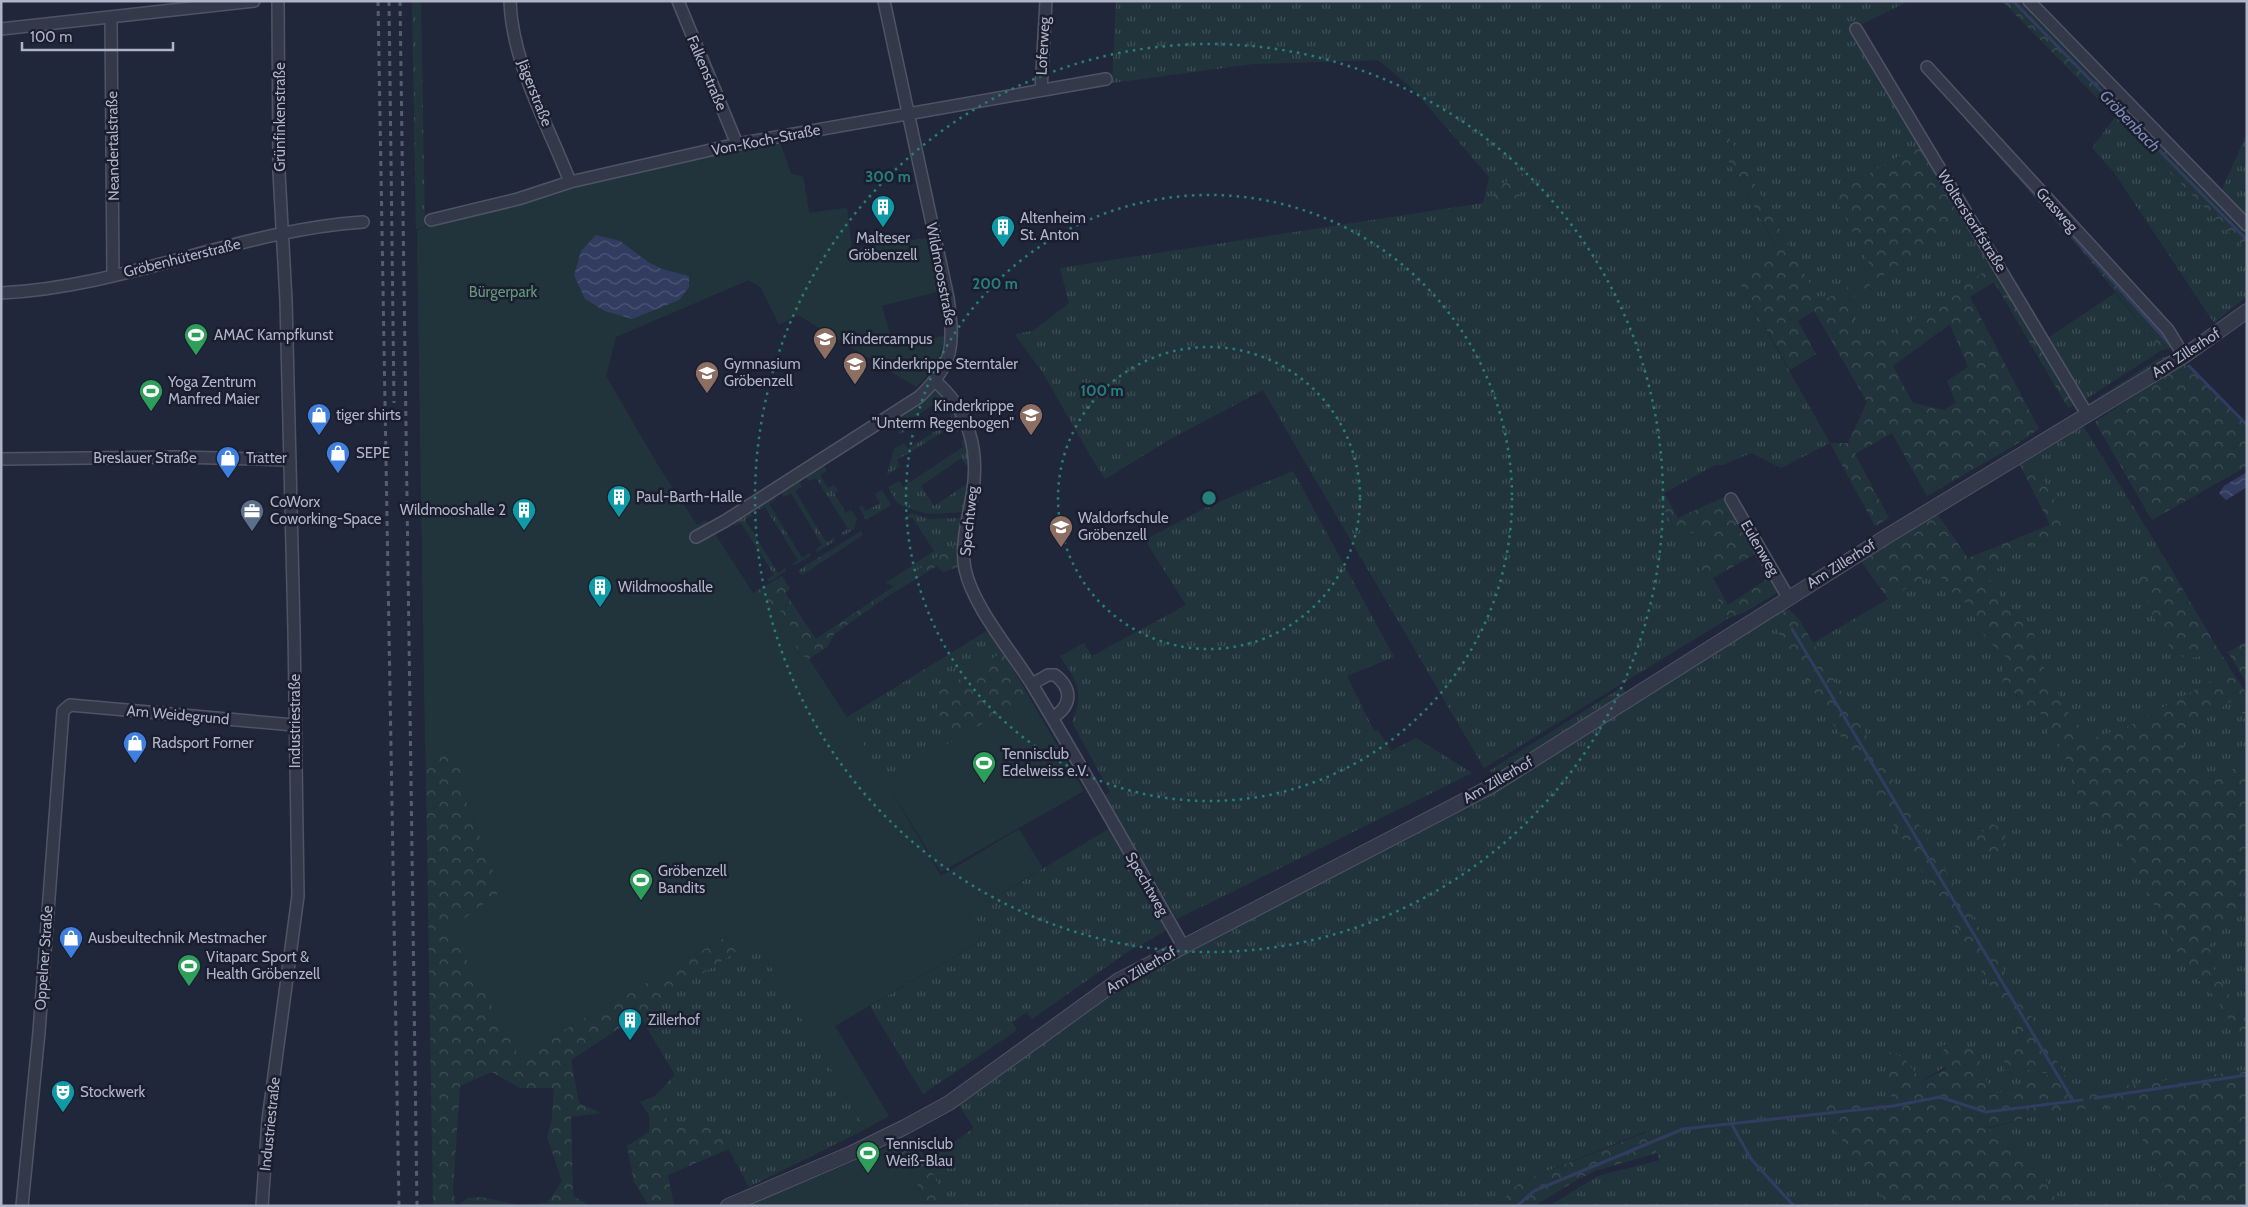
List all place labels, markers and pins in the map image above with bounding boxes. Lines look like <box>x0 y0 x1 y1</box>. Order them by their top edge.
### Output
building icon: Malteser Gröbenzell <box>870 194 896 228</box>
place label: Altenheim St. Anton <box>1020 209 1086 244</box>
building icon: Altenheim St. Anton <box>990 214 1016 248</box>
place label: Malteser Gröbenzell <box>849 229 918 264</box>
sports icon: AMAC Kampfkunst <box>183 322 209 356</box>
place label: AMAC Kampfkunst <box>214 326 333 344</box>
school or university icon: Kindercampus <box>812 326 838 360</box>
place label: Kindercampus <box>842 330 933 348</box>
school or university icon: Kinderkrippe Sterntaler <box>842 351 868 385</box>
place label: Gymnasium Gröbenzell <box>724 355 801 390</box>
place label: Kinderkrippe Sterntaler <box>872 355 1018 373</box>
school or university icon: Gymnasium Gröbenzell <box>694 360 720 394</box>
place label: Yoga Zentrum Manfred Maier <box>167 373 260 408</box>
sports icon: Yoga Zentrum Manfred Maier <box>138 378 164 412</box>
place label: Kinderkrippe "Unterm Regenbogen" <box>872 397 1014 432</box>
shop icon: tiger shirts <box>306 402 332 436</box>
school or university icon: Kinderkrippe "Unterm Regenbogen" <box>1018 402 1044 436</box>
place label: tiger shirts <box>336 406 401 424</box>
shop icon: SEPE <box>325 440 351 474</box>
place label: SEPE <box>356 444 390 462</box>
shop icon: Tratter <box>215 445 241 479</box>
place label: Tratter <box>246 449 287 467</box>
building icon: Paul-Barth-Halle <box>606 484 632 518</box>
place label: Paul-Barth-Halle <box>636 488 742 506</box>
centre of rings <box>1200 489 1218 507</box>
place label: CoWorx Coworking-Space <box>270 493 382 528</box>
building icon: Wildmooshalle 2 <box>511 497 537 531</box>
office icon: CoWorx Coworking-Space <box>239 498 265 532</box>
place label: Wildmooshalle 2 <box>400 501 506 519</box>
place label: Waldorfschule Gröbenzell <box>1078 509 1169 544</box>
school or university icon: Waldorfschule Gröbenzell <box>1048 514 1074 548</box>
building icon: Wildmooshalle <box>587 574 613 608</box>
place label: Wildmooshalle <box>618 578 713 596</box>
shop icon: Radsport Forner <box>122 730 148 764</box>
place label: Radsport Forner <box>152 734 254 752</box>
place label: Tennisclub Edelweiss e.V. <box>1002 745 1089 780</box>
sports icon: Tennisclub Edelweiss e.V. <box>971 750 997 784</box>
place label: Gröbenzell Bandits <box>658 862 727 897</box>
sports icon: Gröbenzell Bandits <box>628 867 654 901</box>
shop icon: Ausbeultechnik Mestmacher <box>58 925 84 959</box>
place label: Ausbeultechnik Mestmacher <box>88 929 267 947</box>
place label: Vitaparc Sport & Health Gröbenzell <box>206 948 321 983</box>
sports icon: Vitaparc Sport & Health Gröbenzell <box>176 953 202 987</box>
building icon: Zillerhof <box>617 1007 643 1041</box>
place label: Zillerhof <box>648 1011 700 1029</box>
theatre icon: Stockwerk <box>50 1079 76 1113</box>
place label: Stockwerk <box>80 1083 146 1101</box>
place label: Tennisclub Weiß-Blau <box>886 1135 953 1170</box>
sports icon: Tennisclub Weiß-Blau <box>855 1140 881 1174</box>

